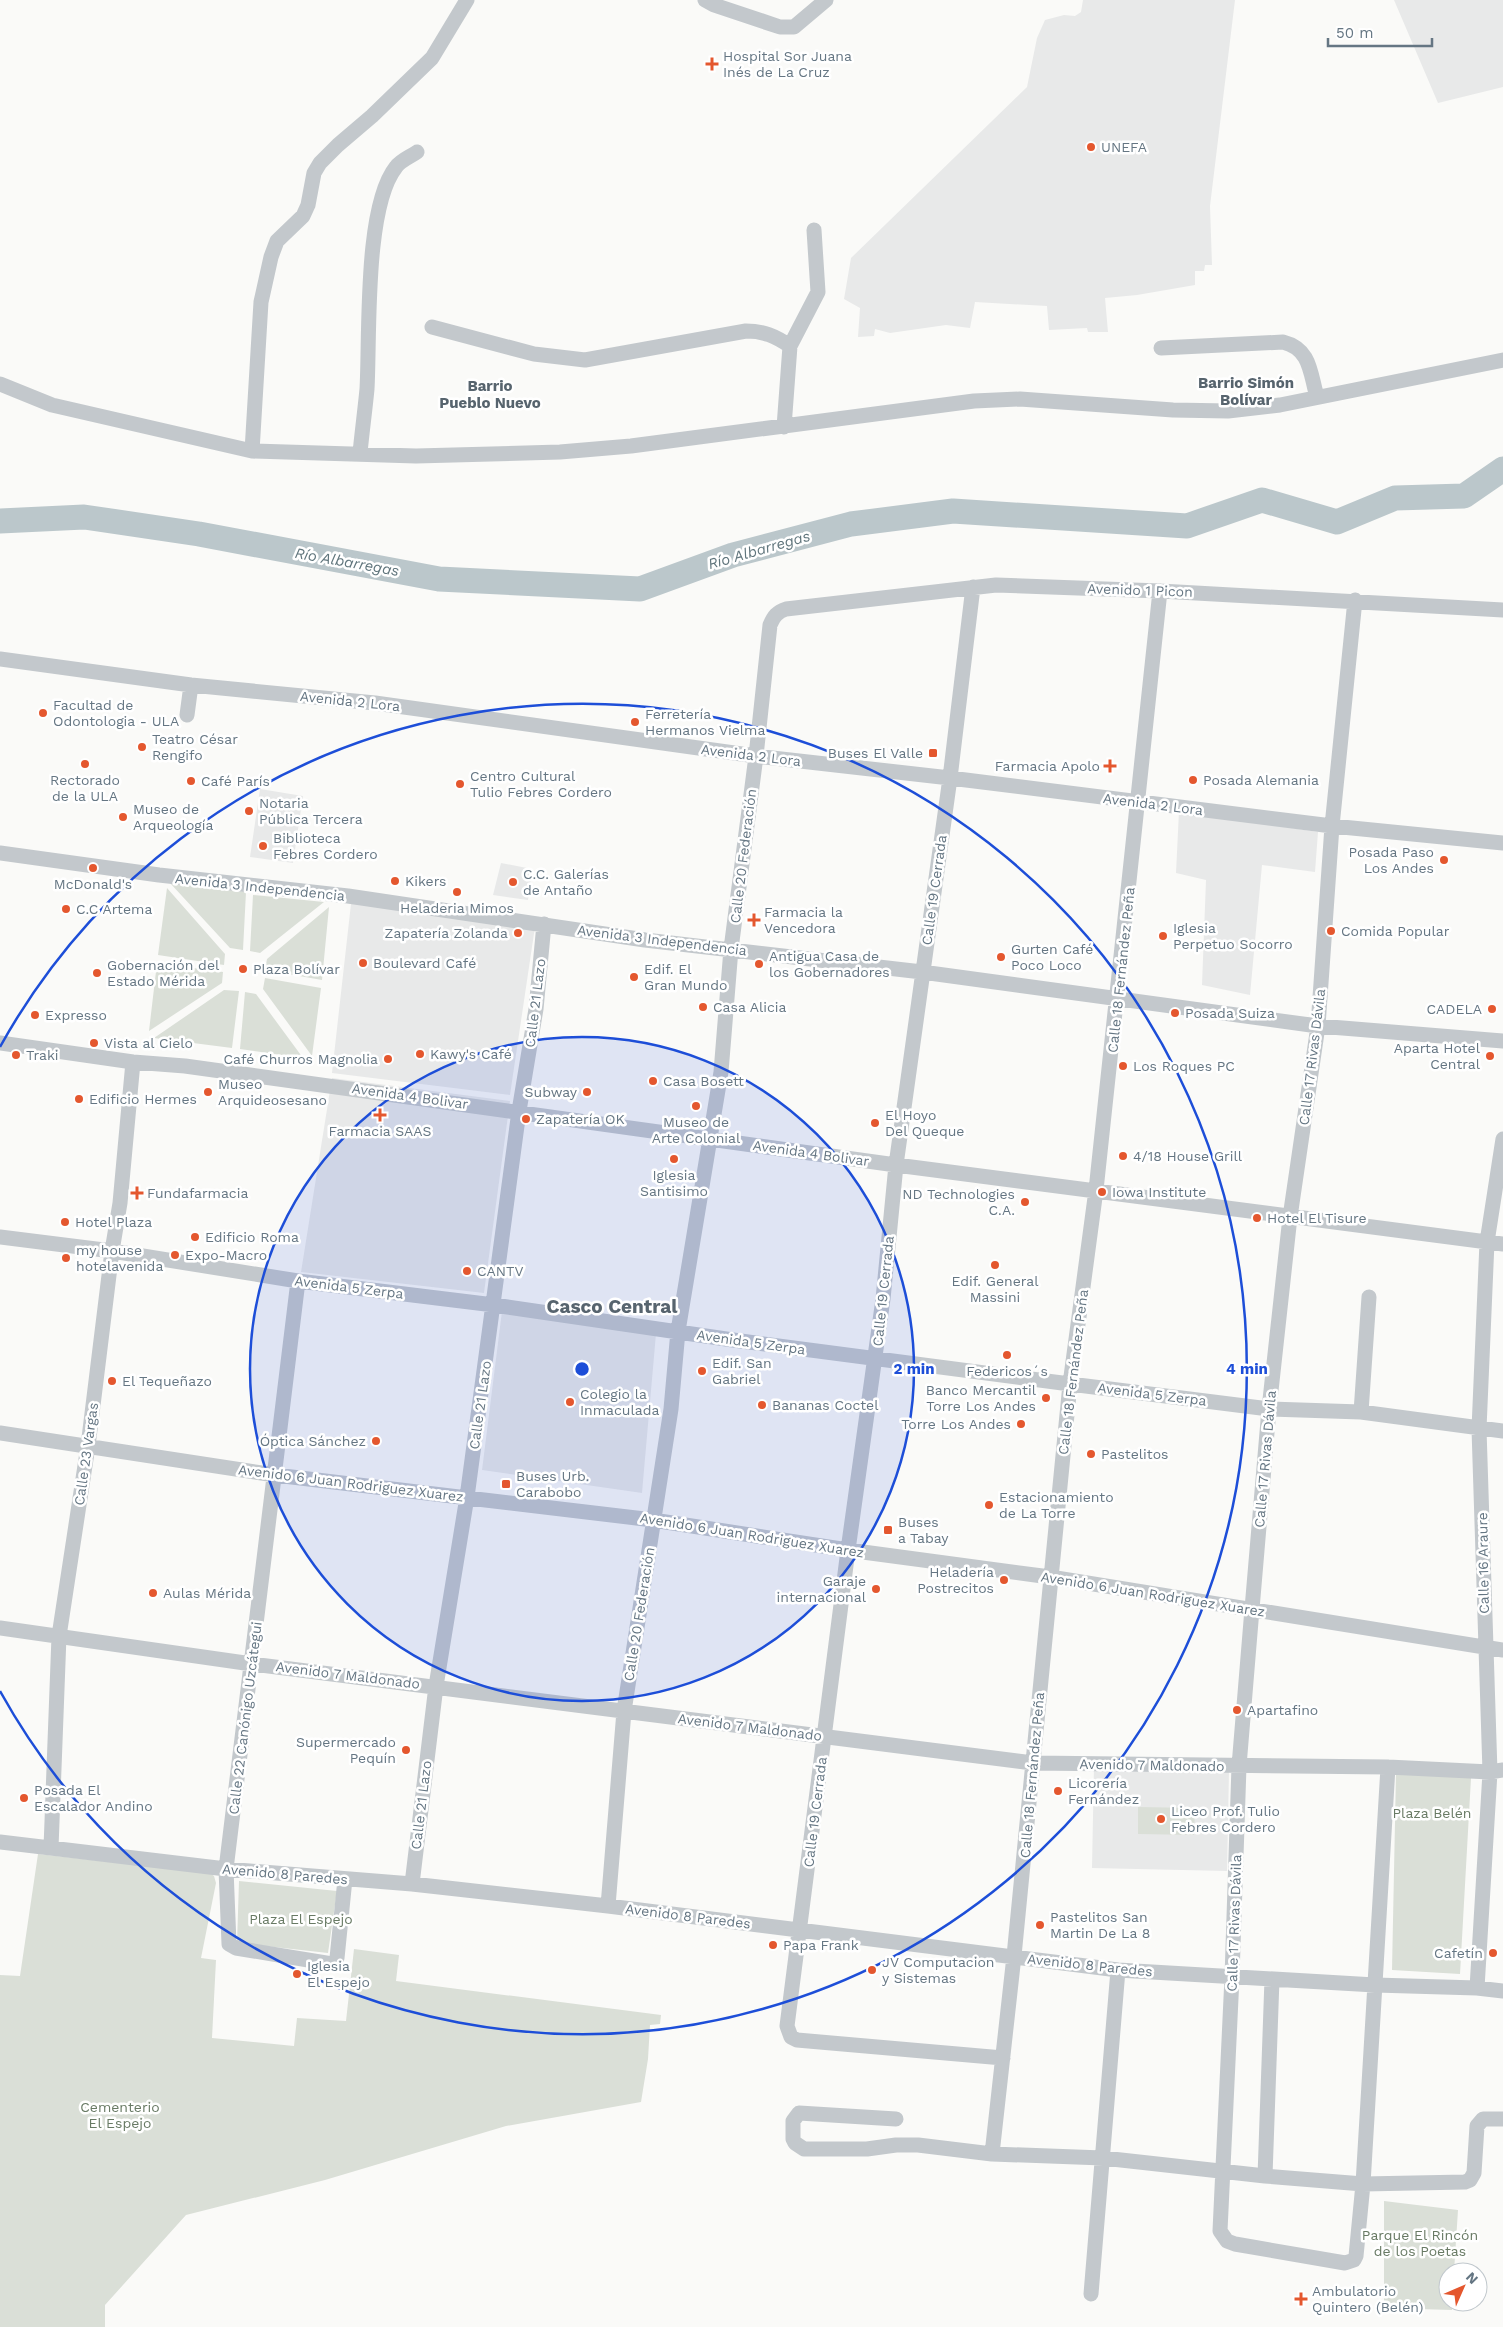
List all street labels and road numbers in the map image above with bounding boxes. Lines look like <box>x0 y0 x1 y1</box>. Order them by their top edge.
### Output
street label: Avenido 1 Picon <box>1087 580 1193 600</box>
street label: Avenida 2 Lora <box>299 688 401 714</box>
street label: Avenida 2 Lora <box>700 741 802 769</box>
street label: Calle 20 Federación <box>727 788 759 924</box>
street label: Avenida 2 Lora <box>1102 790 1204 818</box>
street label: Calle 19 Cerrada <box>918 834 950 946</box>
street label: Avenida 3 Independencia <box>174 870 346 904</box>
street label: Calle 18 Fernández Peña <box>1104 886 1138 1054</box>
street label: Avenida 3 Independencia <box>576 922 748 958</box>
street label: Calle 21 Lazo <box>522 958 548 1048</box>
street label: Calle 17 Rivas Dávila <box>1296 988 1328 1126</box>
street label: Avenida 4 Bolivar <box>351 1080 469 1112</box>
street label: Avenida 4 Bolivar <box>752 1137 870 1169</box>
street label: Calle 19 Cerrada <box>869 1235 897 1347</box>
street label: Avenida 5 Zerpa <box>294 1272 404 1302</box>
street label: Calle 18 Fernández Peña <box>1055 1288 1091 1456</box>
street label: Avenida 5 Zerpa <box>696 1326 806 1358</box>
street label: Calle 21 Lazo <box>466 1360 494 1450</box>
street label: Avenida 5 Zerpa <box>1097 1379 1207 1409</box>
street label: Calle 17 Rivas Dávila <box>1251 1390 1279 1528</box>
street label: Calle 23 Vargas <box>71 1401 101 1507</box>
street label: Avenido 6 Juan Rodriguez Xuarez <box>237 1461 465 1505</box>
street label: Avenido 6 Juan Rodriguez Xuarez <box>639 1509 865 1561</box>
street label: Calle 16 Araure <box>1474 1512 1492 1614</box>
street label: Calle 20 Federación <box>621 1546 657 1682</box>
street label: Avenido 6 Juan Rodriguez Xuarez <box>1040 1568 1266 1620</box>
street label: Calle 22 Canónigo Uzcátegui <box>225 1621 265 1815</box>
street label: Avenido 7 Maldonado <box>275 1658 421 1692</box>
street label: Calle 18 Fernández Peña <box>1017 1691 1047 1859</box>
street label: Avenido 7 Maldonado <box>677 1710 823 1744</box>
street label: Calle 19 Cerrada <box>800 1756 830 1868</box>
street label: Avenido 7 Maldonado <box>1079 1756 1225 1774</box>
street label: Calle 21 Lazo <box>408 1760 434 1850</box>
street label: Calle 17 Rivas Dávila <box>1224 1854 1244 1992</box>
street label: Avenido 8 Paredes <box>221 1861 349 1887</box>
street label: Avenido 8 Paredes <box>624 1900 752 1932</box>
street label: Avenido 8 Paredes <box>1026 1950 1154 1980</box>

